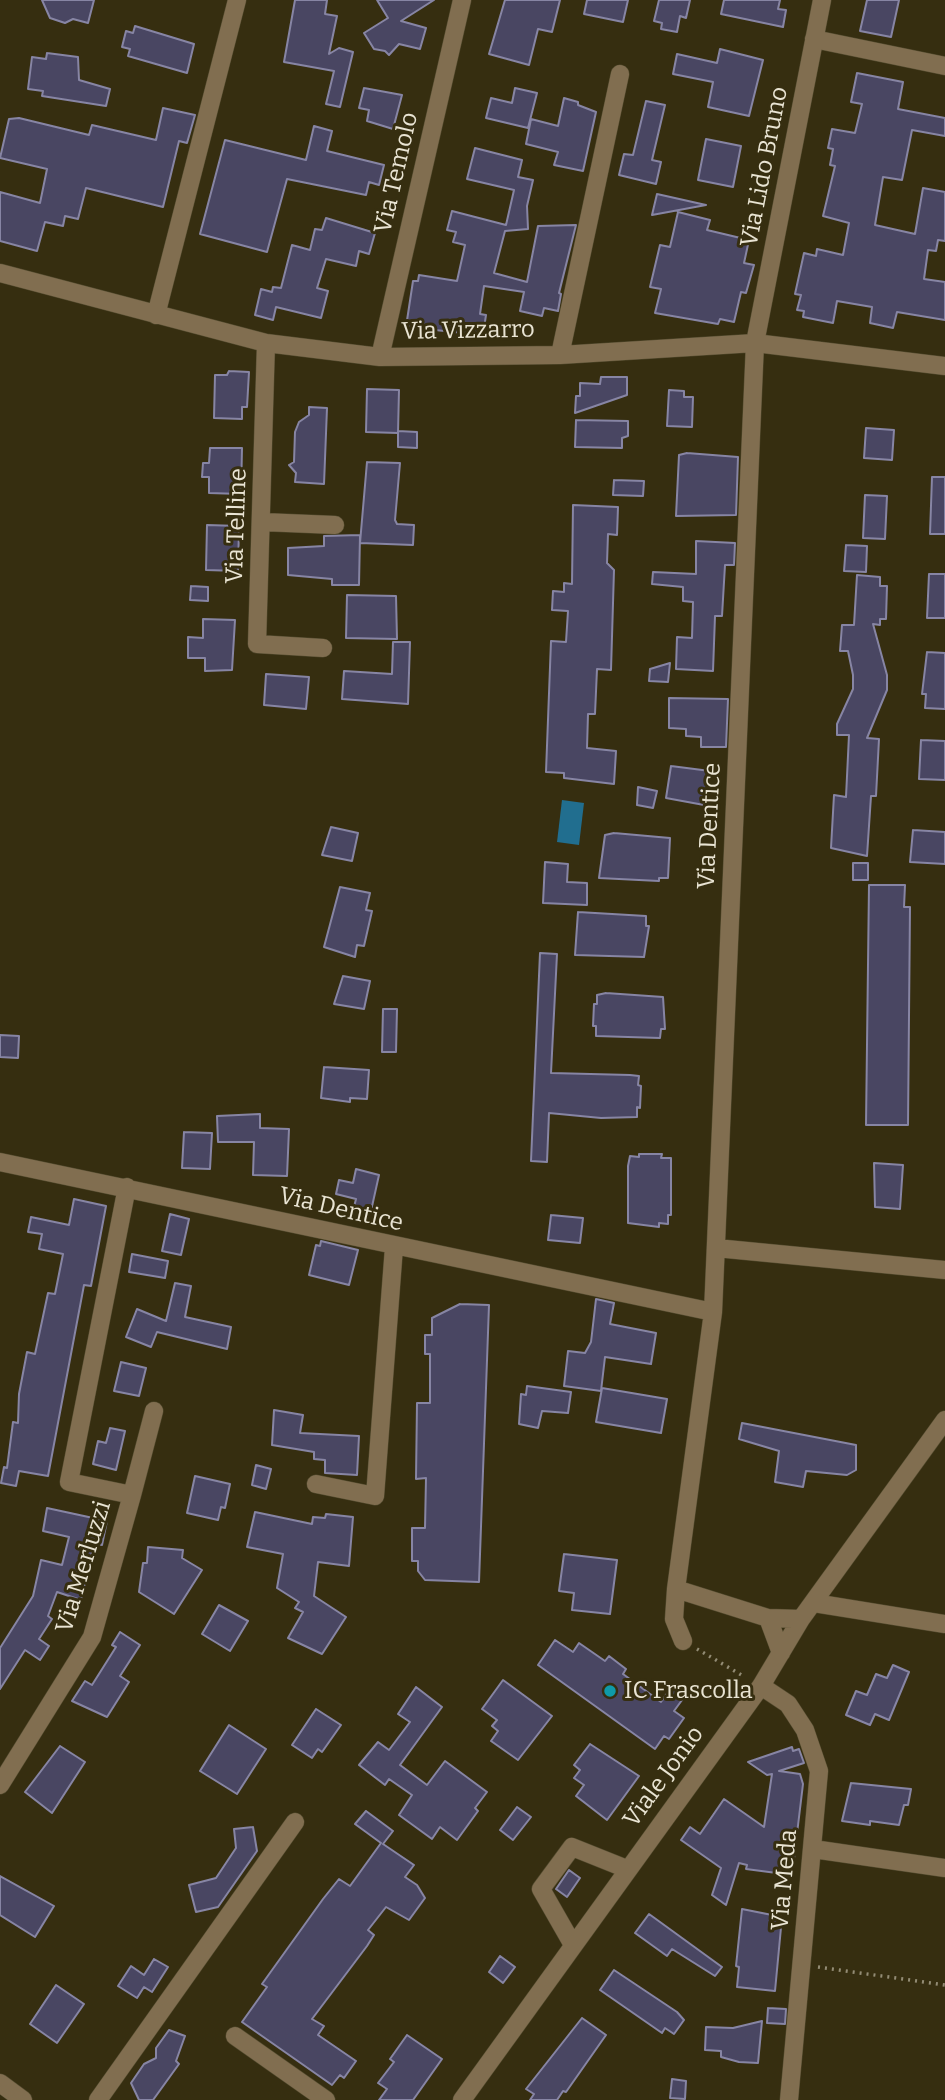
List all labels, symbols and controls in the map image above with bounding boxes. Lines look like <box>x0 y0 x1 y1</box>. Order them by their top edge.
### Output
street label: Via Lido Bruno <box>735 84 795 250</box>
street label: Via Temolo <box>369 110 425 236</box>
street label: Via Vizzarro <box>401 315 535 347</box>
street label: Via Telline <box>221 468 253 584</box>
street label: Via Dentice <box>692 762 728 890</box>
street label: Via Dentice <box>276 1182 406 1238</box>
street label: Via Merluzzi <box>50 1498 118 1636</box>
place label: IC Frascolla <box>624 1677 753 1705</box>
marker: IC Frascolla <box>602 1683 618 1699</box>
street label: Viale Jonio <box>618 1721 710 1833</box>
street label: Via Meda <box>766 1828 804 1932</box>

